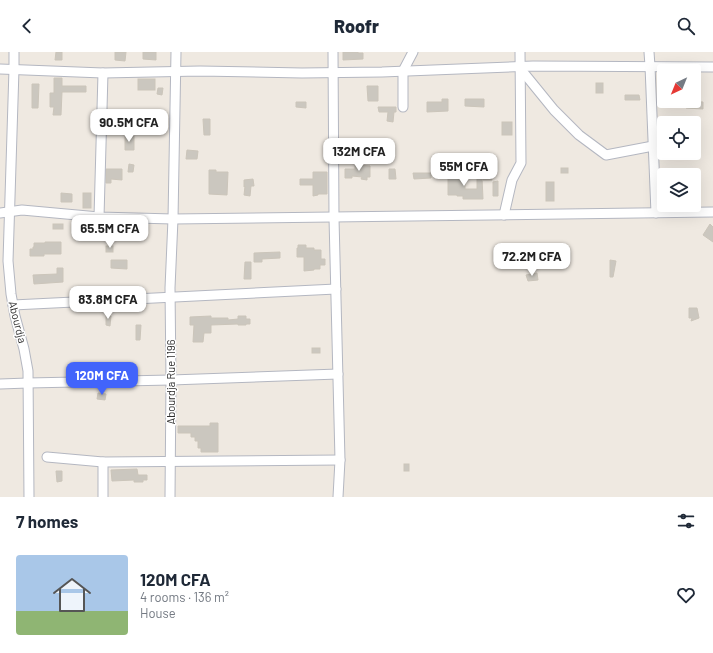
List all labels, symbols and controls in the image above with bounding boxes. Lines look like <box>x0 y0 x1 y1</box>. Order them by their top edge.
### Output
icon: back <box>16 15 38 37</box>
text: Roofr <box>334 15 379 37</box>
icon: search <box>675 15 697 37</box>
north arrow <box>657 64 701 108</box>
map controls <box>657 64 701 212</box>
pin: 90.5M CFA <box>83 109 175 143</box>
text: 90.5M CFA <box>99 114 159 130</box>
button: locate <box>657 116 701 160</box>
pin: 132M CFA <box>318 138 400 172</box>
text: 132M CFA <box>332 143 386 159</box>
pin: 55M CFA <box>427 153 501 187</box>
text: 55M CFA <box>440 158 488 174</box>
button: layers <box>657 168 701 212</box>
pin: 65.5M CFA <box>64 215 156 249</box>
text: 65.5M CFA <box>80 220 140 236</box>
pin: 72.2M CFA <box>486 243 578 277</box>
text: 72.2M CFA <box>502 248 562 264</box>
pin: 83.8M CFA <box>62 286 154 320</box>
text: 83.8M CFA <box>78 291 138 307</box>
street label: Abourdja <box>7 300 29 344</box>
street label: Abourdja Rue 1196 <box>164 339 177 424</box>
pin: 120M CFA <box>61 362 143 396</box>
text: 120M CFA <box>75 367 129 383</box>
icon: filters <box>675 510 697 532</box>
text: 7 homes <box>16 511 78 531</box>
text: 120M CFA <box>140 569 211 589</box>
icon: home <box>48 571 96 619</box>
icon: heart <box>675 584 697 606</box>
text: 4 rooms · 136 m² <box>140 589 229 605</box>
text: House <box>140 605 176 621</box>

